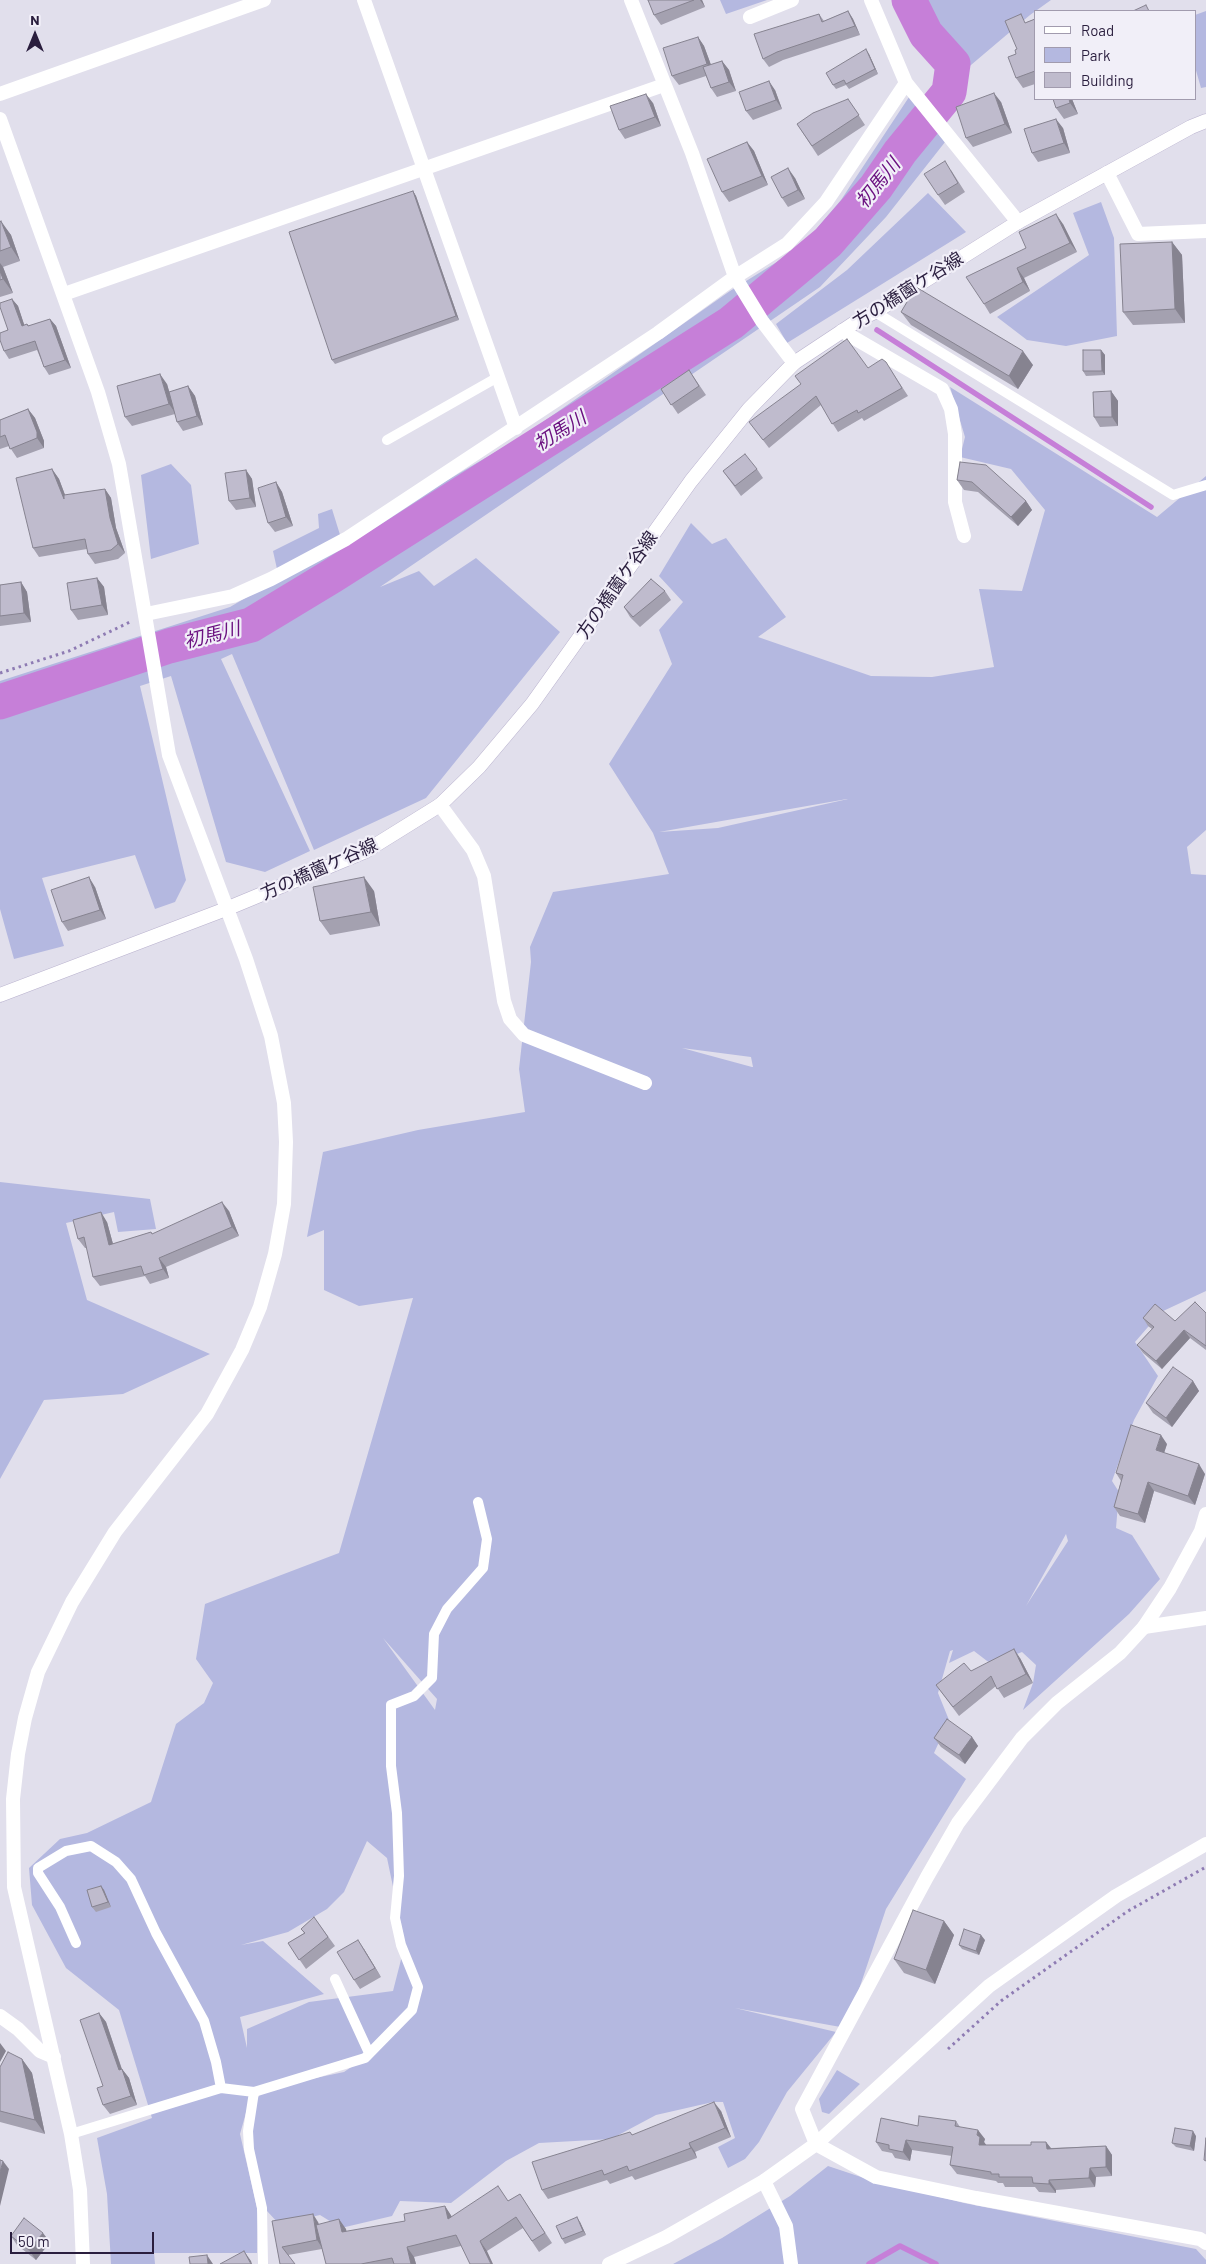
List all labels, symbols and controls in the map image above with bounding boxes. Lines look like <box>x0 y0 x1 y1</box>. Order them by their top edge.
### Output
north arrow <box>10 10 60 60</box>
legend <box>1034 10 1196 100</box>
text: N <box>30 11 40 28</box>
text: Road <box>1081 21 1114 39</box>
text: Park <box>1081 46 1110 64</box>
text: Building <box>1081 71 1134 89</box>
water label: 初馬川 <box>851 154 905 212</box>
street label: 方の橋薗ケ谷線 <box>849 247 967 333</box>
water label: 初馬川 <box>530 406 590 456</box>
street label: 方の橋薗ケ谷線 <box>572 527 662 643</box>
water label: 初馬川 <box>182 617 242 653</box>
street label: 方の橋薗ケ谷線 <box>257 834 381 904</box>
scale bar <box>12 2222 156 2254</box>
text: 50 m <box>18 2232 50 2250</box>

